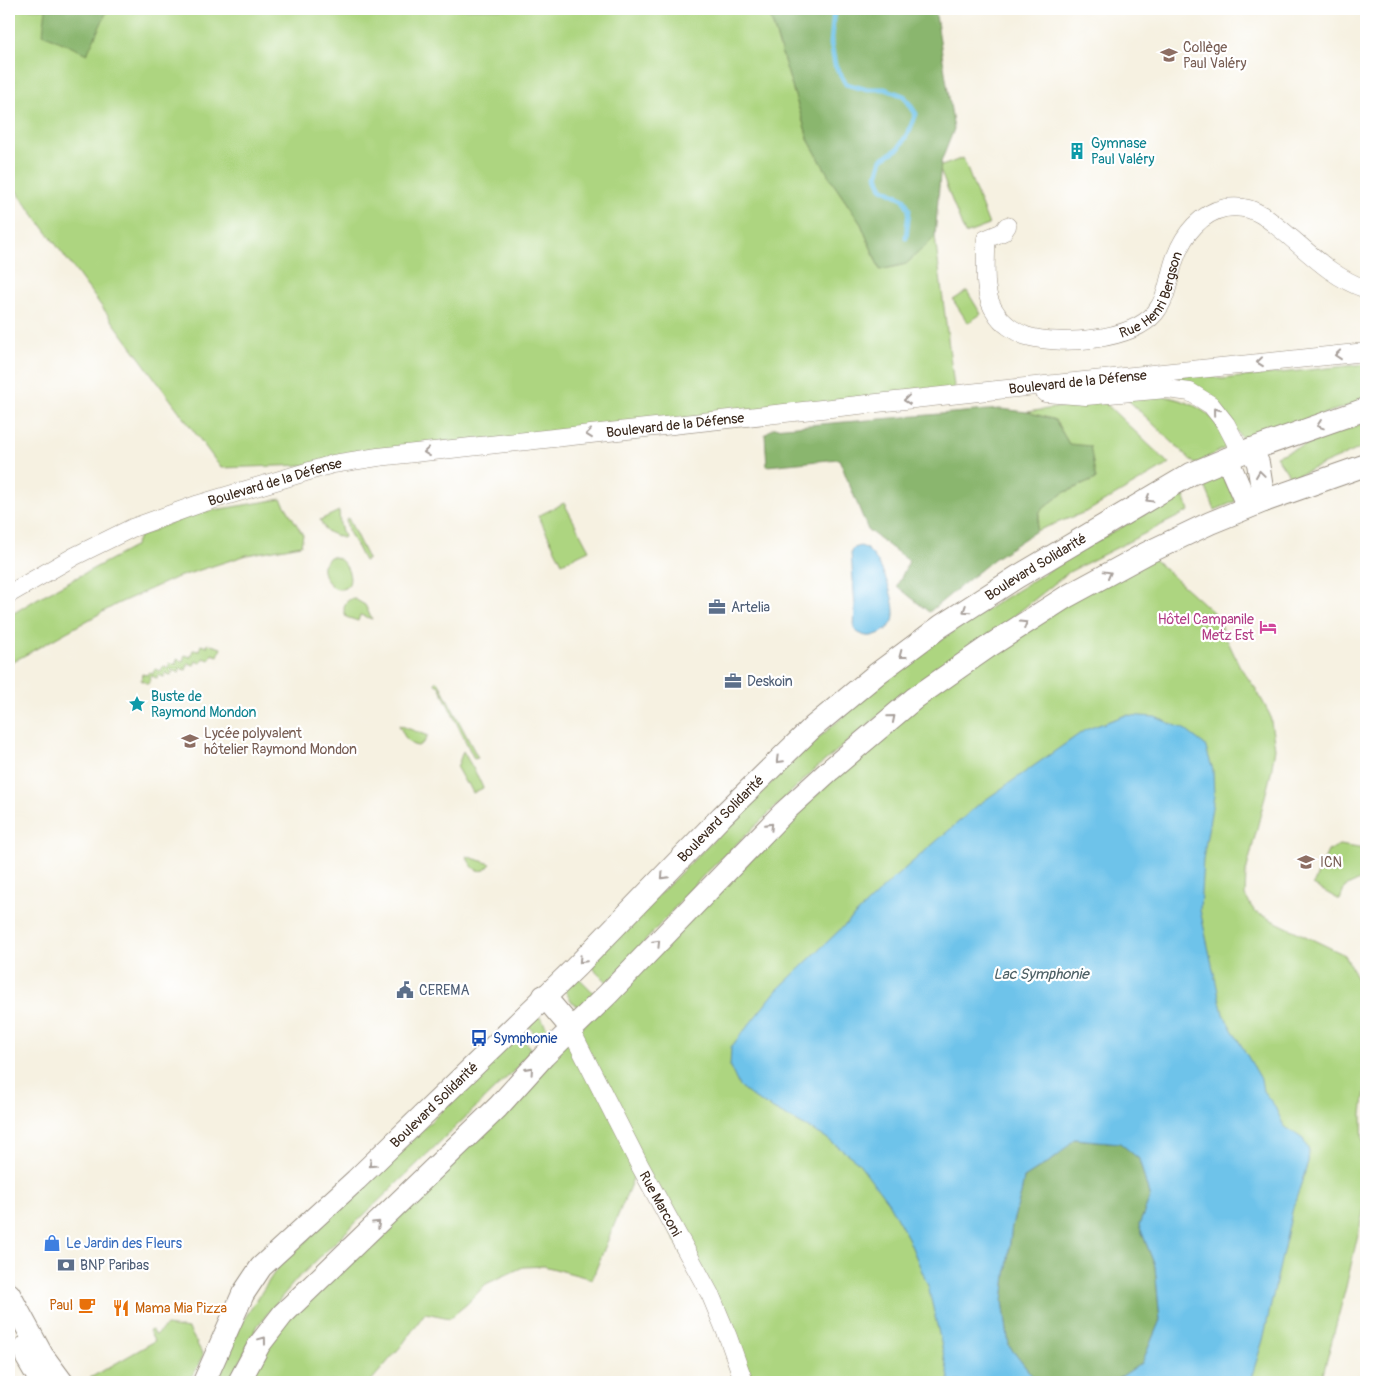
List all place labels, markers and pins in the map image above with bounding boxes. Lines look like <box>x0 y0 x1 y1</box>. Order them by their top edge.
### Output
place label: Collège Paul Valéry <box>1183 39 1246 72</box>
school or university icon: Collège Paul Valéry <box>1159 45 1179 65</box>
place label: Gymnase Paul Valéry <box>1091 135 1154 168</box>
building icon: Gymnase Paul Valéry <box>1067 141 1087 161</box>
office icon: Artelia <box>707 597 727 617</box>
place label: Artelia <box>731 599 770 616</box>
place label: Hôtel Campanile Metz Est <box>1158 611 1254 644</box>
hotel icon: Hôtel Campanile Metz Est <box>1258 617 1278 637</box>
office icon: Deskoin <box>723 671 743 691</box>
place label: Deskoin <box>747 673 793 690</box>
place label: Buste de Raymond Mondon <box>151 688 257 721</box>
place icon: Buste de Raymond Mondon <box>127 694 147 714</box>
place label: Lycée polyvalent hôtelier Raymond Mondon <box>204 725 357 758</box>
school or university icon: Lycée polyvalent hôtelier Raymond Mondon <box>180 731 200 751</box>
school or university icon: ICN <box>1296 852 1316 872</box>
place label: ICN <box>1320 854 1342 871</box>
public building icon: CEREMA <box>395 980 415 1000</box>
place label: CEREMA <box>419 982 469 999</box>
bus stop icon: Symphonie <box>469 1028 489 1048</box>
place label: Symphonie <box>493 1030 558 1047</box>
shop icon: Le Jardin des Fleurs <box>42 1233 62 1253</box>
place label: Le Jardin des Fleurs <box>66 1235 183 1252</box>
bank icon: BNP Paribas <box>56 1255 76 1275</box>
place label: BNP Paribas <box>80 1257 150 1274</box>
cafe icon: Paul <box>77 1295 97 1315</box>
place label: Paul <box>49 1297 73 1314</box>
restaurant icon: Mama Mia Pizza <box>111 1298 131 1318</box>
place label: Mama Mia Pizza <box>135 1300 227 1317</box>

